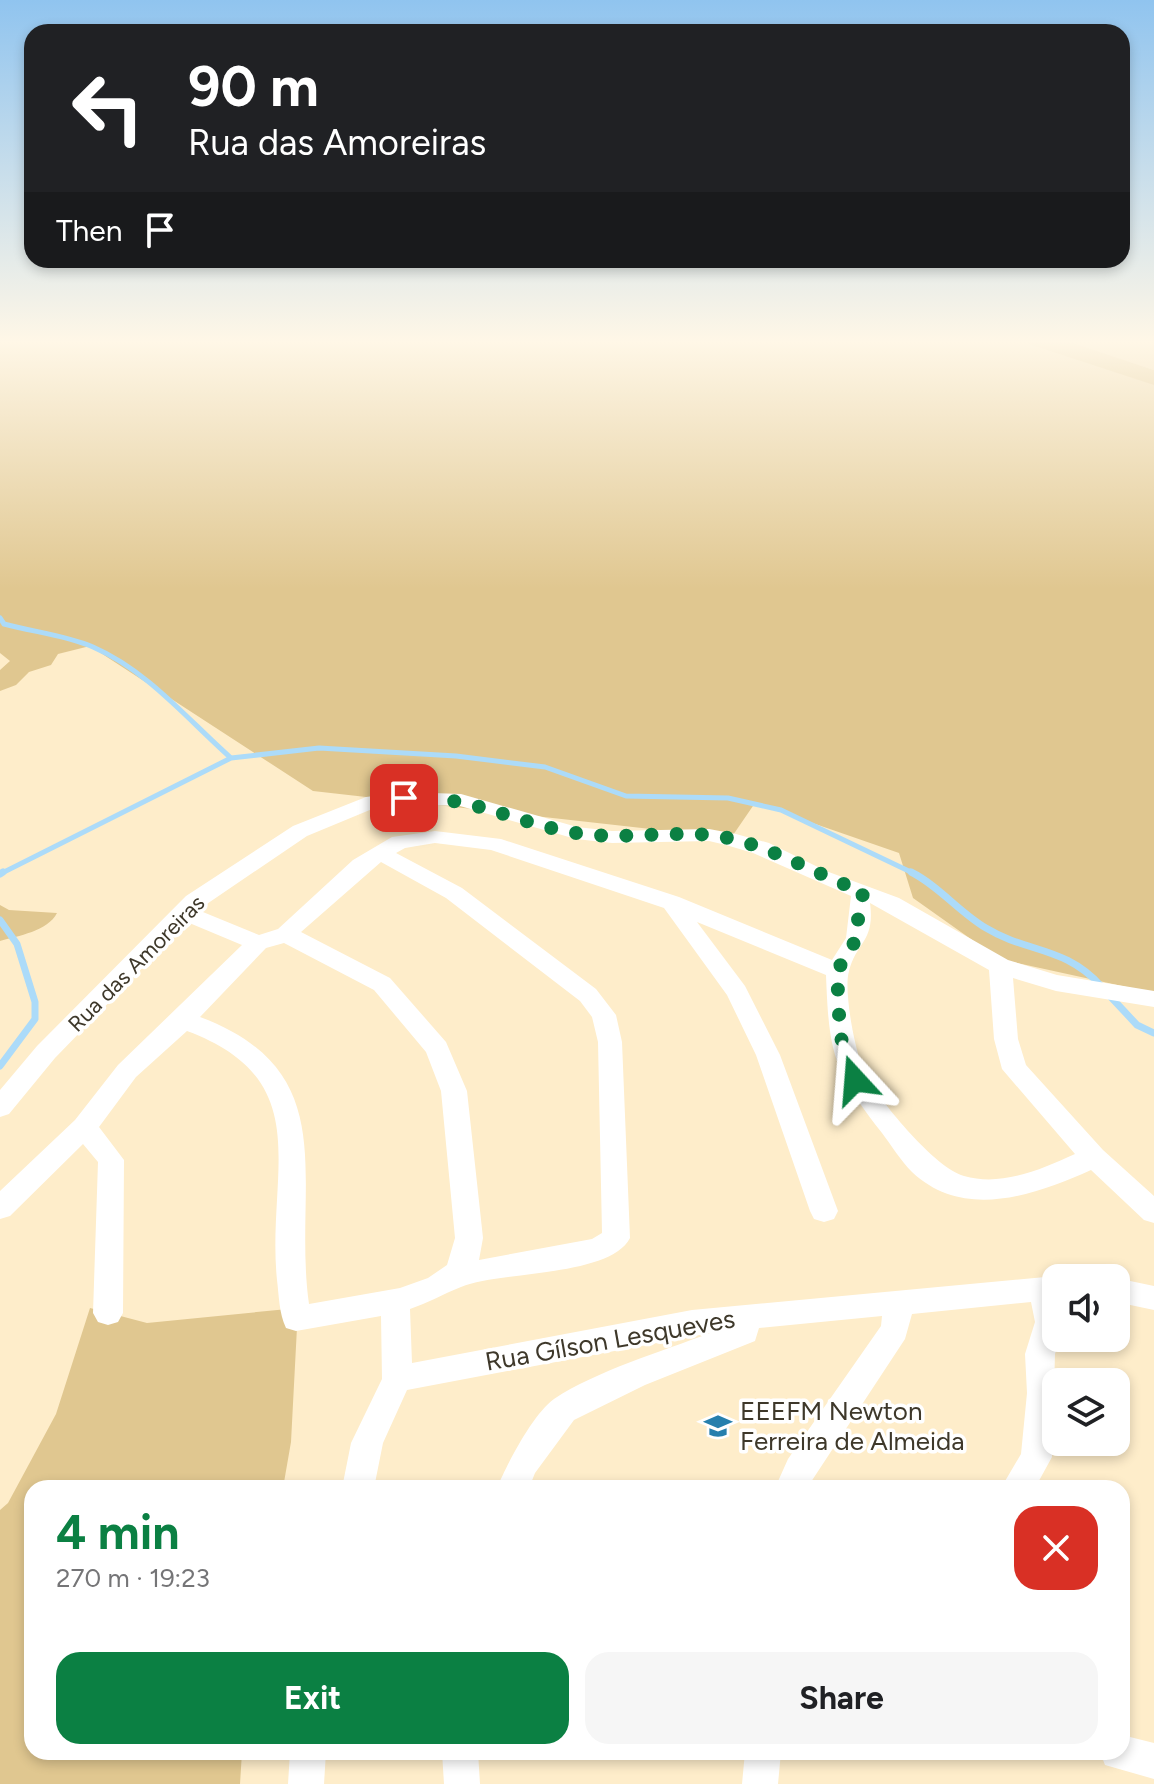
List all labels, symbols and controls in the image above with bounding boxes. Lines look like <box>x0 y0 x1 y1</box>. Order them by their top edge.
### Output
text: 90 m <box>188 53 319 120</box>
icon: left <box>56 56 160 160</box>
text: Rua das Amoreiras <box>188 121 486 164</box>
icon: arrive <box>138 208 182 252</box>
text: Then <box>56 212 122 249</box>
pin <box>370 764 438 832</box>
icon: arrive <box>382 776 426 820</box>
street label: Rua das Amoreiras <box>62 889 210 1037</box>
position arrow <box>813 1038 897 1122</box>
map controls <box>1042 1264 1130 1456</box>
button: sound <box>1042 1264 1130 1352</box>
street label: Rua Gílson Lesqueves <box>483 1302 737 1378</box>
button: layers <box>1042 1368 1130 1456</box>
place label: EEEFM Newton Ferreira de Almeida <box>740 1395 964 1457</box>
school or university icon: EEEFM Newton Ferreira de Almeida <box>703 1411 733 1441</box>
text: 4 min <box>56 1503 180 1561</box>
button: close <box>1014 1506 1098 1590</box>
text: 270 m · 19:23 <box>56 1562 210 1594</box>
button: Exit <box>56 1652 569 1744</box>
button: Share <box>585 1652 1098 1744</box>

